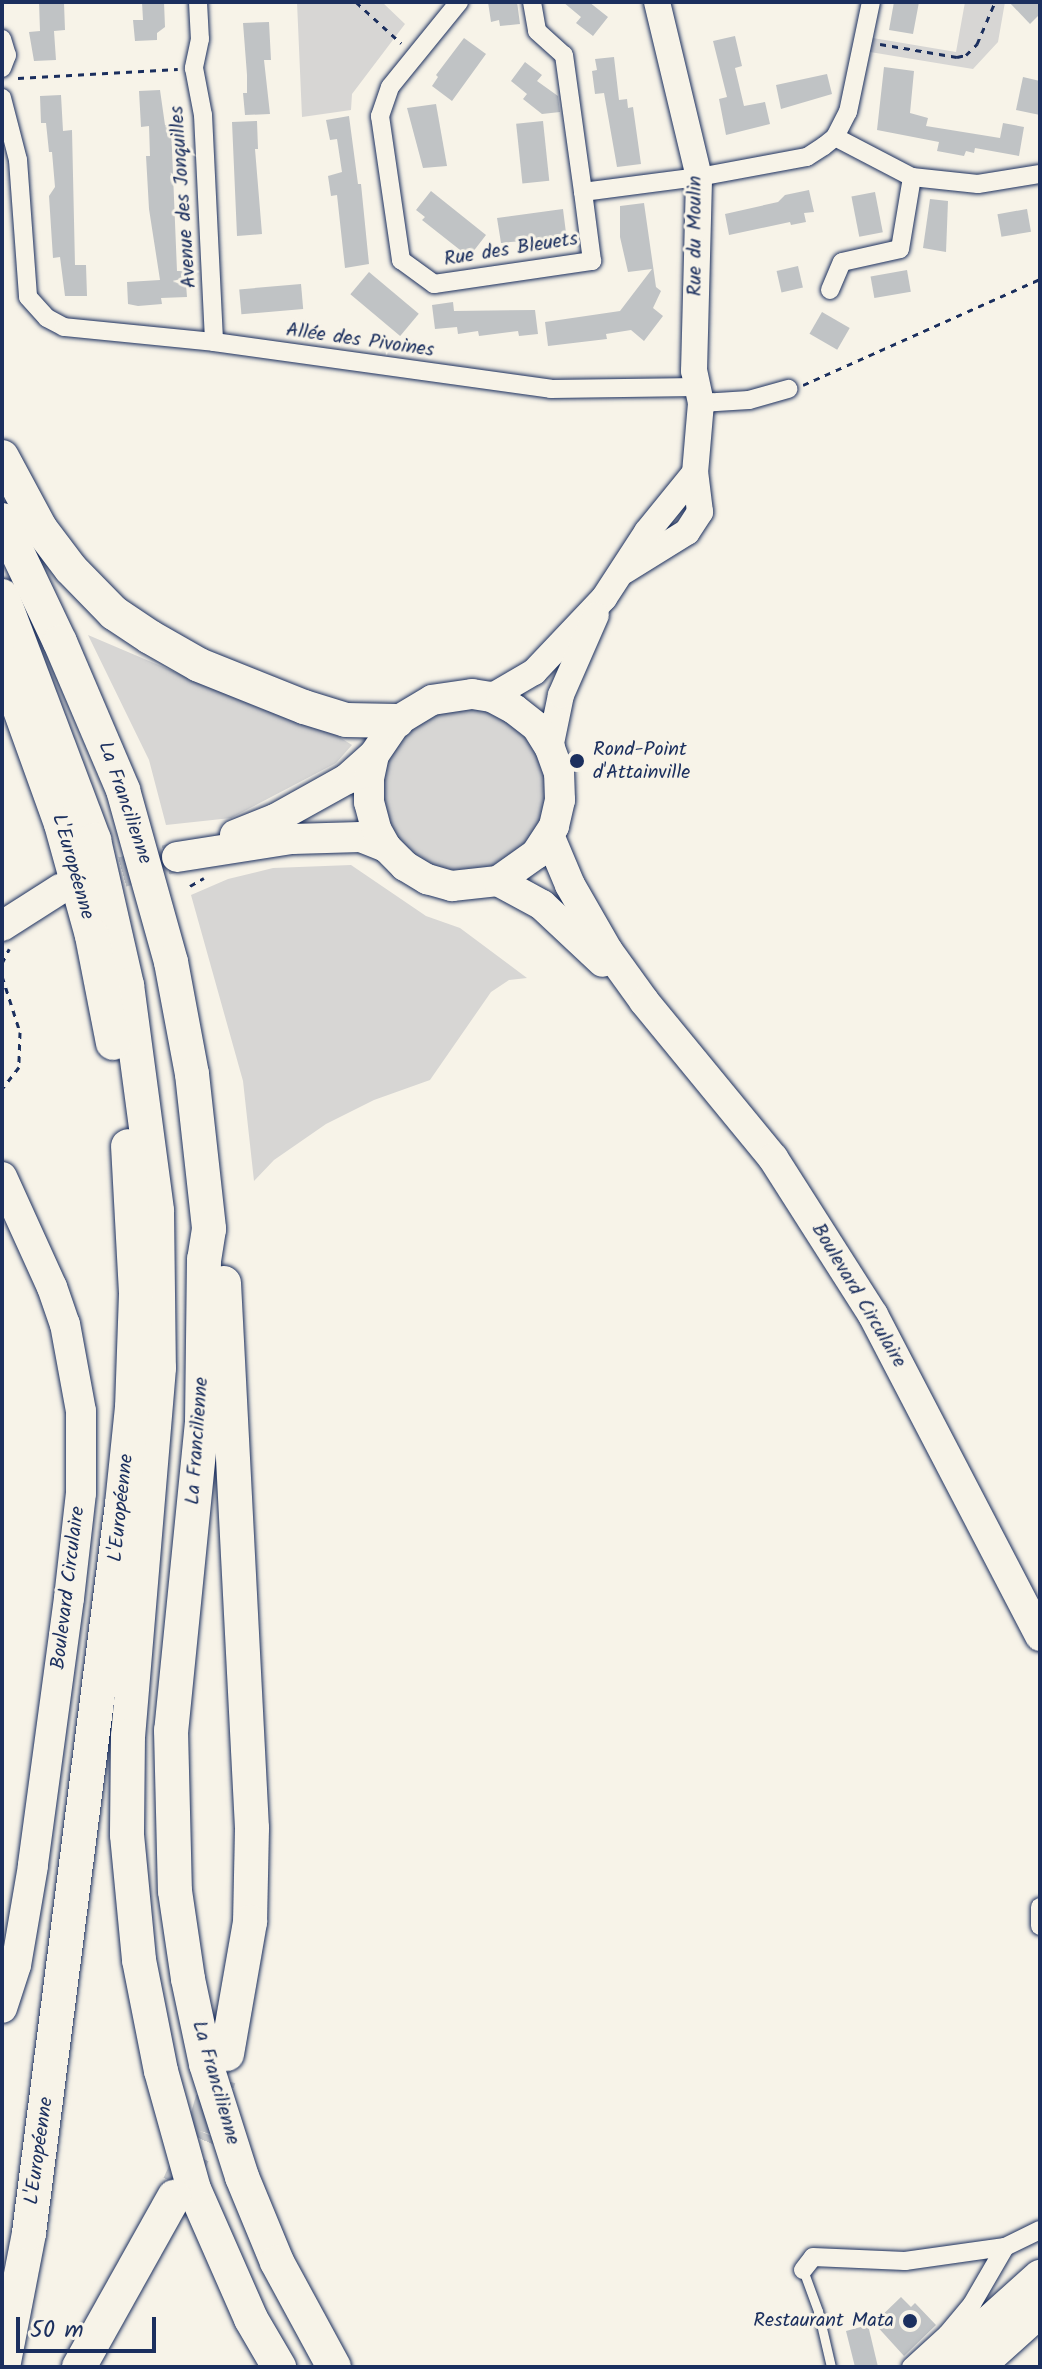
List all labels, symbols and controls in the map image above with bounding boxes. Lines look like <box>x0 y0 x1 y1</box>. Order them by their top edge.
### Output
street label: Avenue des Jonquilles <box>166 105 202 289</box>
street label: Rue du Moulin <box>684 176 708 296</box>
street label: Rue des Bleuets <box>442 228 580 272</box>
street label: Allée des Pivoines <box>284 319 436 363</box>
place label: Rond-Point d'Attainville <box>593 738 690 785</box>
street label: La Francilienne <box>92 739 156 867</box>
marker: Rond-Point d'Attainville <box>568 752 586 770</box>
street label: L'Européenne <box>46 812 98 922</box>
street label: Boulevard Circulaire <box>805 1219 911 1373</box>
street label: La Francilienne <box>182 1376 214 1506</box>
street label: L'Européenne <box>104 1453 140 1563</box>
street label: Boulevard Circulaire <box>47 1505 91 1671</box>
street label: La Francilienne <box>186 2018 244 2148</box>
street label: L'Européenne <box>21 2096 59 2206</box>
scale bar <box>20 2301 160 2351</box>
place label: Restaurant Mata <box>753 2309 894 2333</box>
text: 50 m <box>30 2311 84 2350</box>
marker: Restaurant Mata <box>901 2312 919 2330</box>

